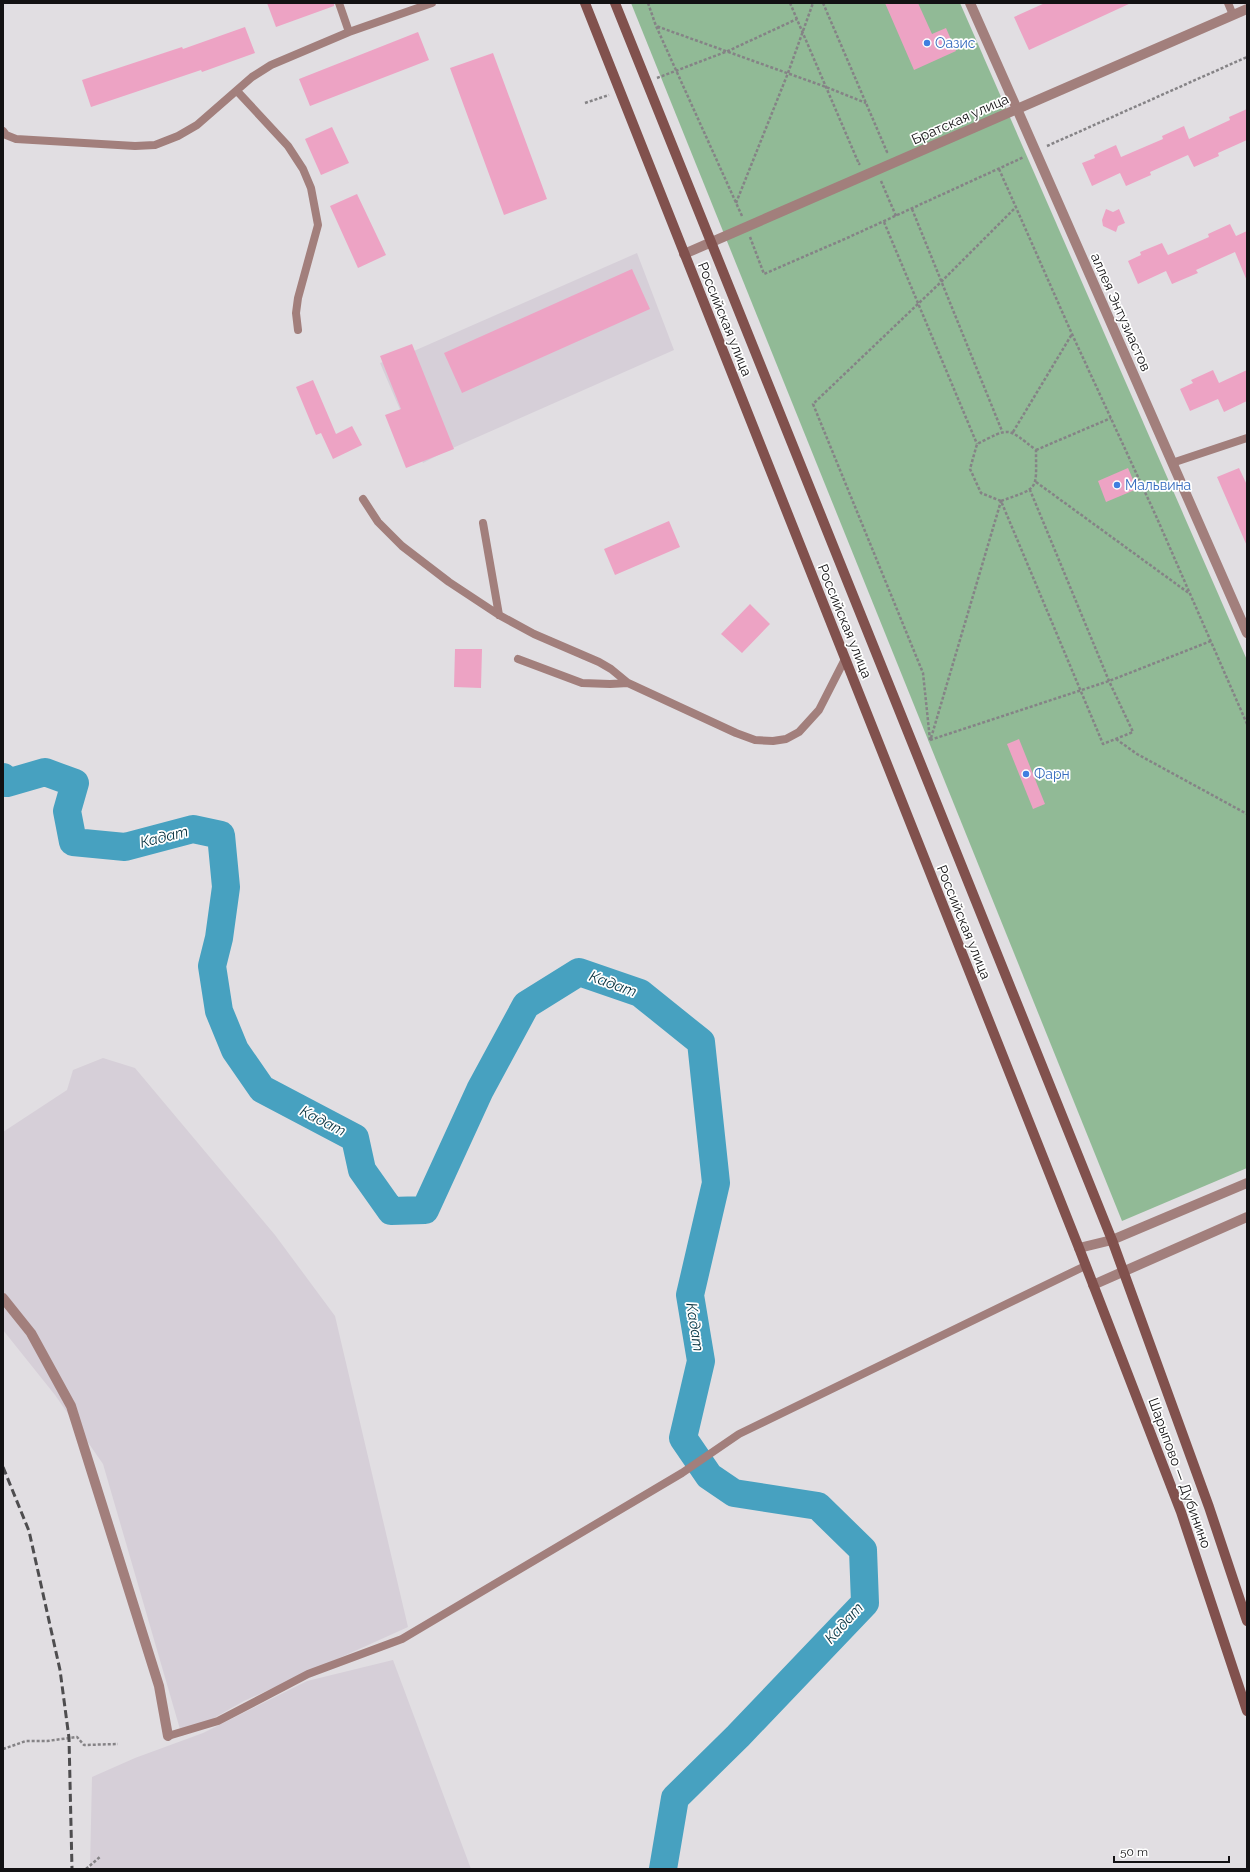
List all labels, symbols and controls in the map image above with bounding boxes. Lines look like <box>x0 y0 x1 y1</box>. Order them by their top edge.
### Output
place label: Оазис <box>935 35 976 51</box>
marker: Оазис <box>922 38 932 48</box>
street label: Братская улица <box>909 90 1011 148</box>
street label: аллея Энтузиастов <box>1088 250 1154 374</box>
street label: Российская улица <box>695 260 755 378</box>
place label: Мальвина <box>1125 477 1191 493</box>
marker: Мальвина <box>1112 480 1122 490</box>
street label: Российская улица <box>815 562 875 680</box>
place label: Фарн <box>1034 766 1070 782</box>
marker: Фарн <box>1021 769 1031 779</box>
water label: Кадат <box>138 822 190 852</box>
street label: Российская улица <box>934 863 994 981</box>
water label: Кадат <box>587 967 639 1001</box>
water label: Кадат <box>297 1102 349 1140</box>
water label: Кадат <box>682 1301 708 1353</box>
street label: Шарыпово — Дубинино <box>1145 1396 1215 1550</box>
water label: Кадат <box>821 1599 867 1647</box>
scale bar <box>1114 1838 1229 1864</box>
text: 50 m <box>1120 1845 1148 1859</box>

